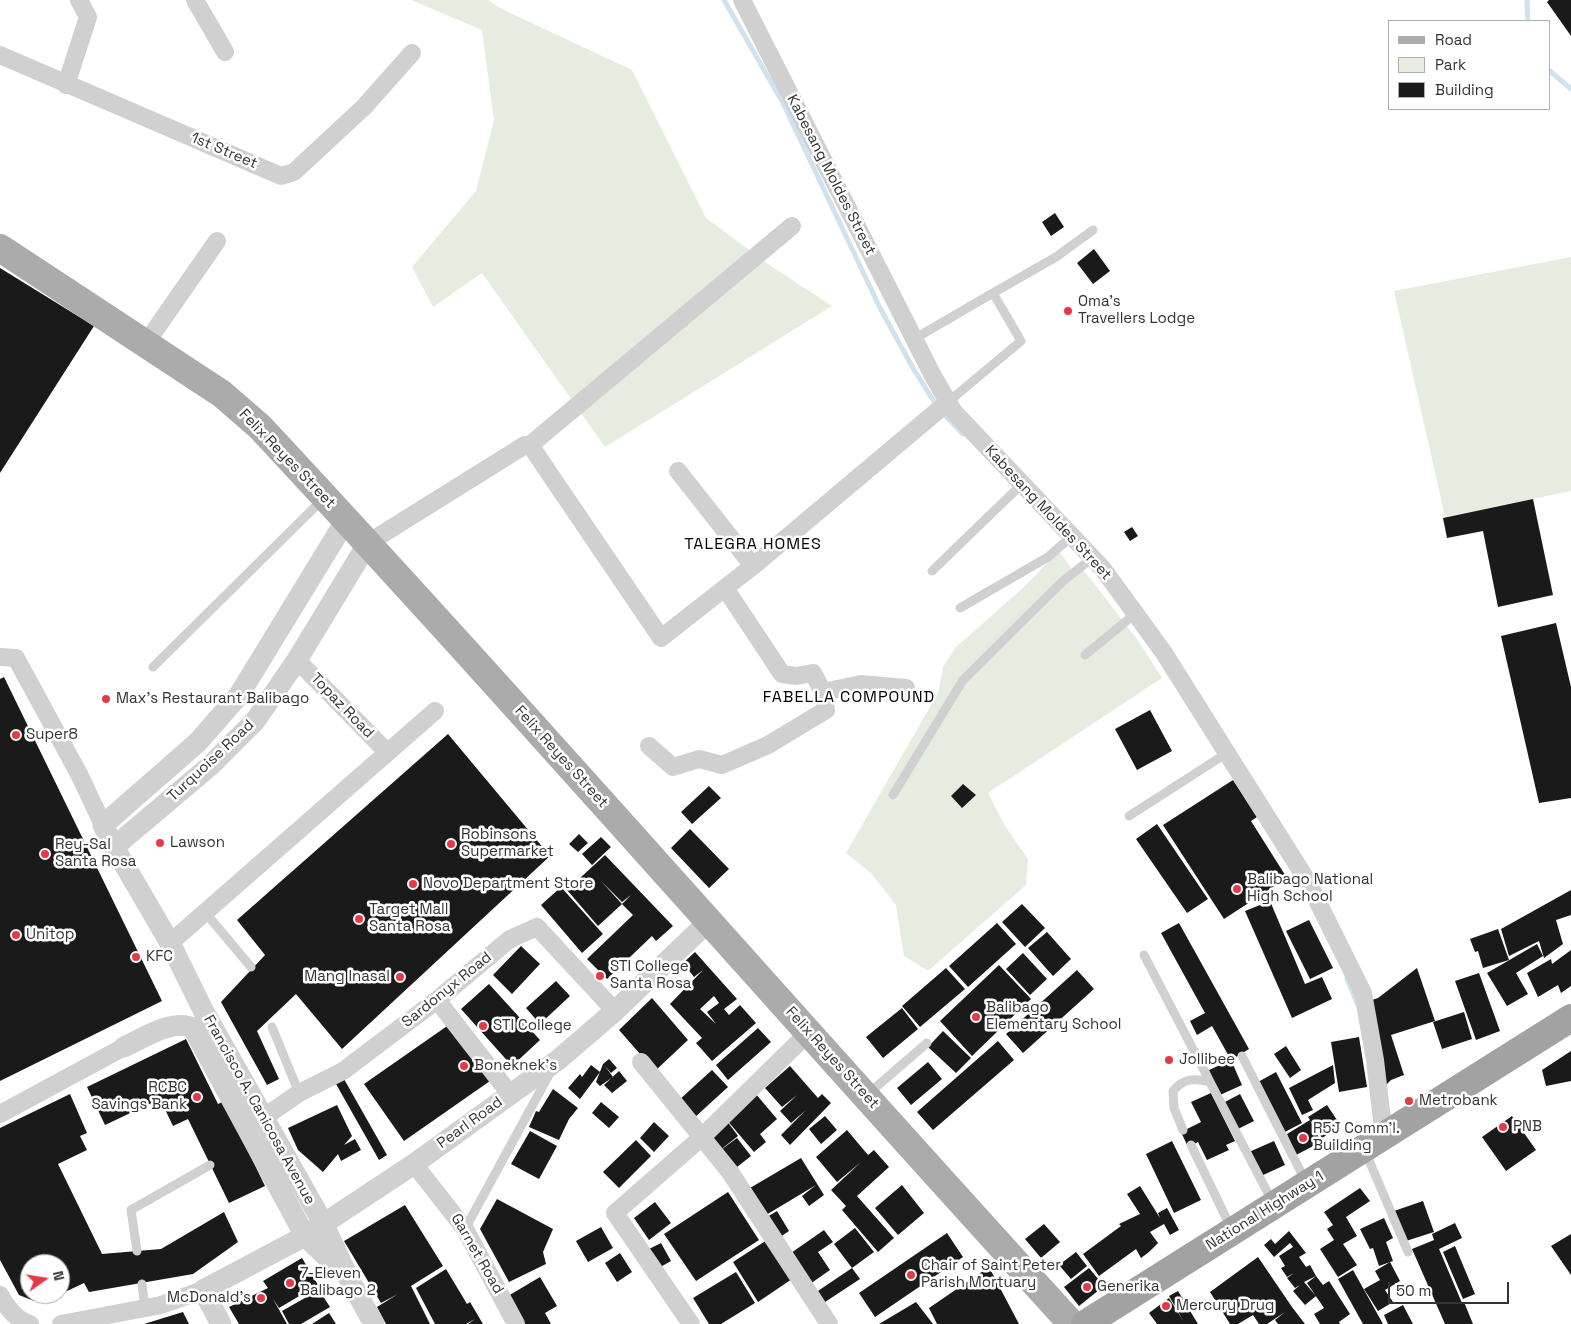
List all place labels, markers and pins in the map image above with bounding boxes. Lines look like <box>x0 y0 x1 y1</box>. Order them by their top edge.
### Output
place label: Oma's Travellers Lodge <box>1078 293 1195 328</box>
marker: Oma's Travellers Lodge <box>1062 305 1074 317</box>
place label: Max's Restaurant Balibago <box>116 690 309 708</box>
marker: Max's Restaurant Balibago <box>100 693 112 705</box>
place label: Super8 <box>26 726 78 744</box>
marker: Super8 <box>10 729 22 741</box>
place label: Robinsons Supermarket <box>461 826 554 861</box>
place label: Lawson <box>170 834 225 852</box>
place label: Rey-Sal Santa Rosa <box>55 836 136 871</box>
marker: Lawson <box>154 837 166 849</box>
marker: Robinsons Supermarket <box>445 838 457 850</box>
marker: Rey-Sal Santa Rosa <box>39 848 51 860</box>
place label: Balibago National High School <box>1247 871 1373 906</box>
place label: Novo Department Store <box>423 875 593 893</box>
marker: Novo Department Store <box>407 878 419 890</box>
marker: Balibago National High School <box>1231 883 1243 895</box>
place label: Target Mall Santa Rosa <box>369 901 450 936</box>
marker: Target Mall Santa Rosa <box>353 913 365 925</box>
place label: Unitop <box>26 926 74 944</box>
marker: Unitop <box>10 929 22 941</box>
place label: KFC <box>146 948 173 966</box>
marker: KFC <box>130 951 142 963</box>
place label: STI College Santa Rosa <box>610 958 691 993</box>
place label: Mang Inasal <box>304 968 390 986</box>
marker: STI College Santa Rosa <box>594 970 606 982</box>
marker: Mang Inasal <box>394 971 406 983</box>
place label: Balibago Elementary School <box>986 999 1122 1034</box>
marker: Balibago Elementary School <box>970 1011 982 1023</box>
place label: STI College <box>493 1017 572 1035</box>
marker: STI College <box>477 1020 489 1032</box>
place label: Jollibee <box>1179 1051 1235 1069</box>
marker: Jollibee <box>1163 1054 1175 1066</box>
place label: Boneknek's <box>474 1057 557 1075</box>
marker: Boneknek's <box>458 1060 470 1072</box>
place label: RCBC Savings Bank <box>91 1079 187 1114</box>
marker: RCBC Savings Bank <box>191 1091 203 1103</box>
place label: Metrobank <box>1419 1092 1498 1110</box>
marker: Metrobank <box>1403 1095 1415 1107</box>
place label: PNB <box>1513 1118 1542 1136</box>
place label: R5J Comm'l. Building <box>1313 1120 1400 1155</box>
marker: PNB <box>1497 1121 1509 1133</box>
marker: R5J Comm'l. Building <box>1297 1132 1309 1144</box>
place label: Chair of Saint Peter Parish Mortuary <box>921 1257 1061 1292</box>
place label: 7-Eleven Balibago 2 <box>300 1265 376 1300</box>
marker: Chair of Saint Peter Parish Mortuary <box>905 1269 917 1281</box>
marker: 7-Eleven Balibago 2 <box>284 1277 296 1289</box>
place label: Generika <box>1097 1278 1160 1296</box>
marker: Generika <box>1081 1281 1093 1293</box>
place label: McDonald's <box>167 1289 251 1307</box>
marker: McDonald's <box>255 1292 267 1304</box>
place label: Mercury Drug <box>1176 1297 1274 1315</box>
marker: Mercury Drug <box>1160 1300 1172 1312</box>

